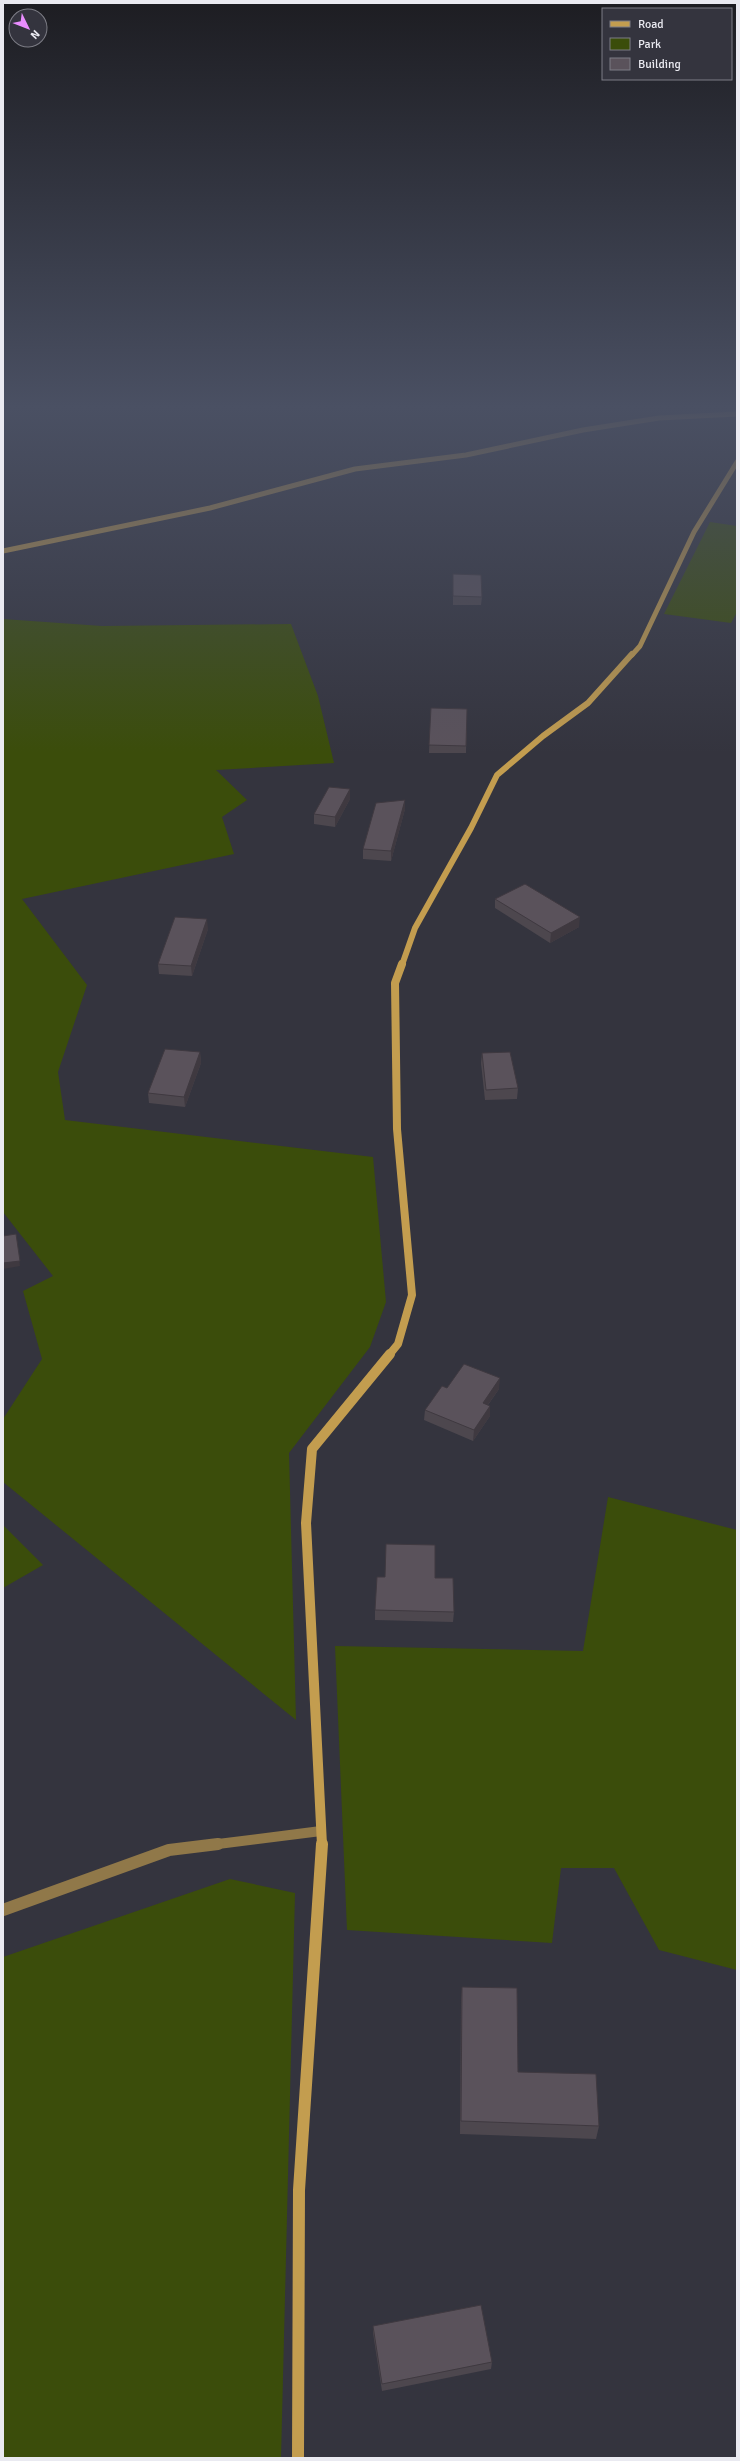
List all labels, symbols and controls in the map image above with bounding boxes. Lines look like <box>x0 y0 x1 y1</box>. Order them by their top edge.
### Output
north arrow <box>8 8 48 48</box>
legend <box>602 8 732 80</box>
text: Road <box>638 17 664 32</box>
text: N <box>28 27 42 42</box>
text: Park <box>638 37 661 52</box>
text: Building <box>638 57 681 72</box>

